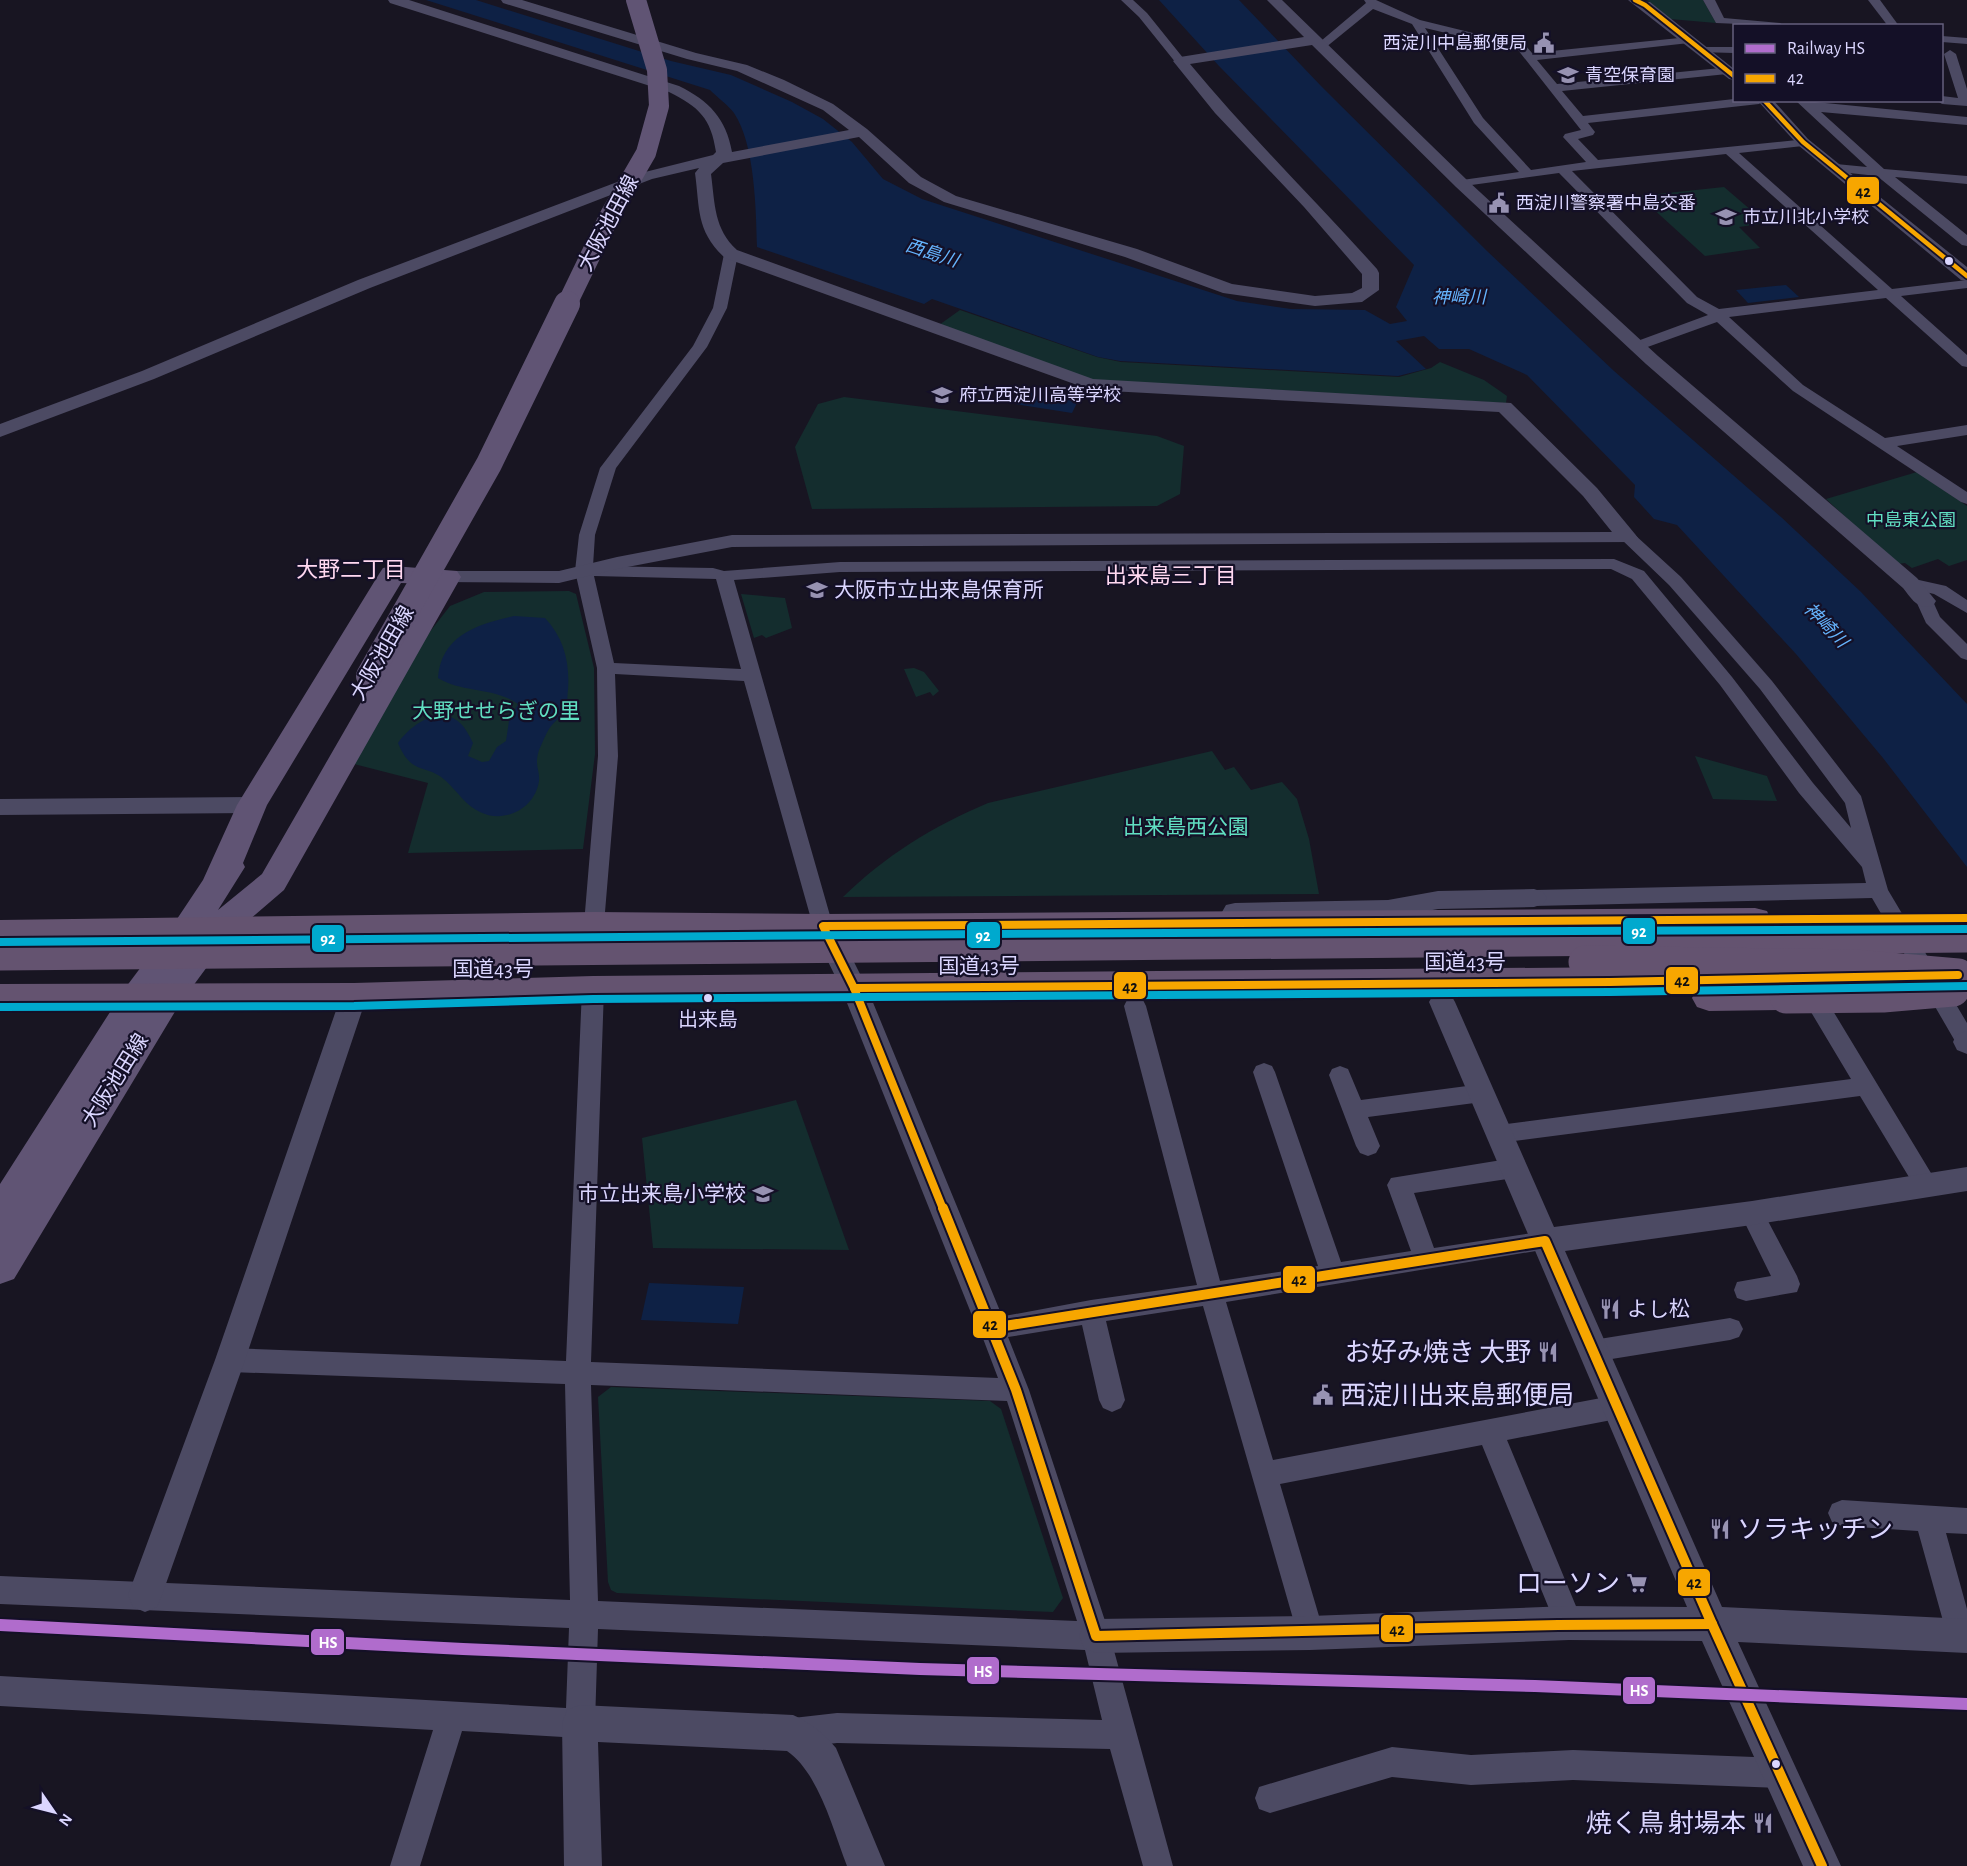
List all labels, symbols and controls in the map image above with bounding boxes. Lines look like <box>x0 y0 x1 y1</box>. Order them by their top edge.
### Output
legend <box>1733 24 1943 102</box>
public building icon: 西淀川中島郵便局 <box>1532 31 1556 55</box>
place label: 西淀川中島郵便局 <box>1383 33 1527 53</box>
text: Railway HS <box>1787 40 1865 58</box>
school or university icon: 青空保育園 <box>1556 63 1580 87</box>
place label: 青空保育園 <box>1585 66 1675 85</box>
text: 42 <box>1787 70 1804 88</box>
street label: 大阪池田線 <box>574 171 642 275</box>
line badge: 42 <box>1846 176 1880 205</box>
text: 42 <box>1855 184 1871 200</box>
public building icon: 西淀川警察署中島交番 <box>1487 191 1511 215</box>
place label: 西淀川警察署中島交番 <box>1516 193 1696 213</box>
school or university icon: 市立川北小学校 <box>1714 205 1738 229</box>
place label: 市立川北小学校 <box>1743 207 1869 227</box>
water label: 西島川 <box>903 235 963 271</box>
unlabelled marker <box>1943 255 1955 267</box>
water label: 神崎川 <box>1432 287 1488 307</box>
school or university icon: 府立西淀川高等学校 <box>930 383 954 407</box>
place label: 府立西淀川高等学校 <box>959 385 1121 405</box>
park label: 中島東公園 <box>1866 510 1956 530</box>
district label: 大野二丁目 <box>296 558 406 581</box>
district label: 出来島三丁目 <box>1105 564 1237 587</box>
school or university icon: 大阪市立出来島保育所 <box>805 578 829 602</box>
place label: 大阪市立出来島保育所 <box>834 579 1044 601</box>
water label: 神崎川 <box>1800 599 1853 653</box>
street label: 大阪池田線 <box>346 602 418 704</box>
park label: 大野せせらぎの里 <box>412 700 580 722</box>
park label: 出来島西公園 <box>1123 816 1249 838</box>
line badge: 92 <box>1622 917 1656 945</box>
line badge: 92 <box>966 921 1001 949</box>
line badge: 92 <box>311 924 345 953</box>
text: 92 <box>1631 924 1647 940</box>
text: 92 <box>975 928 991 944</box>
text: 92 <box>320 931 336 947</box>
street label: 国道43号 <box>1424 951 1506 973</box>
street label: 国道43号 <box>938 955 1020 977</box>
street label: 国道43号 <box>452 958 534 980</box>
line badge: 42 <box>1665 966 1699 995</box>
line badge: 42 <box>1113 971 1147 1000</box>
text: 42 <box>1674 973 1690 989</box>
text: 42 <box>1122 979 1138 995</box>
marker: 出来島 <box>702 992 714 1004</box>
place label: 出来島 <box>678 1009 738 1030</box>
street label: 大阪池田線 <box>78 1030 152 1130</box>
school or university icon: 市立出来島小学校 <box>751 1182 775 1206</box>
place label: 市立出来島小学校 <box>578 1183 746 1205</box>
line badge: 42 <box>1282 1265 1316 1294</box>
text: 42 <box>1291 1272 1307 1288</box>
restaurant icon: よし松 <box>1598 1297 1622 1321</box>
place label: よし松 <box>1627 1298 1690 1320</box>
line badge: 42 <box>972 1310 1007 1339</box>
text: 42 <box>982 1317 998 1333</box>
place label: お好み焼き 大野 <box>1345 1338 1531 1366</box>
restaurant icon: お好み焼き 大野 <box>1536 1340 1560 1364</box>
place label: 西淀川出来島郵便局 <box>1340 1381 1574 1409</box>
public building icon: 西淀川出来島郵便局 <box>1311 1383 1335 1407</box>
restaurant icon: ソラキッチン <box>1708 1517 1732 1541</box>
place label: ソラキッチン <box>1737 1517 1893 1543</box>
line badge: 42 <box>1677 1568 1711 1597</box>
place label: ローソン <box>1516 1571 1620 1597</box>
supermarket icon: ローソン <box>1625 1571 1649 1595</box>
text: 42 <box>1686 1575 1702 1591</box>
line badge: 42 <box>1380 1614 1414 1643</box>
text: 42 <box>1389 1622 1405 1638</box>
line badge: HS <box>310 1628 345 1656</box>
text: HS <box>318 1635 338 1651</box>
line badge: HS <box>966 1656 1000 1685</box>
text: HS <box>973 1664 993 1680</box>
line badge: HS <box>1622 1676 1656 1705</box>
text: HS <box>1629 1683 1649 1699</box>
unlabelled marker <box>1770 1758 1782 1770</box>
north arrow <box>24 1782 84 1842</box>
place label: 焼く鳥 射場本 <box>1586 1809 1746 1837</box>
text: N <box>56 1811 75 1829</box>
restaurant icon: 焼く鳥 射場本 <box>1751 1811 1775 1835</box>

